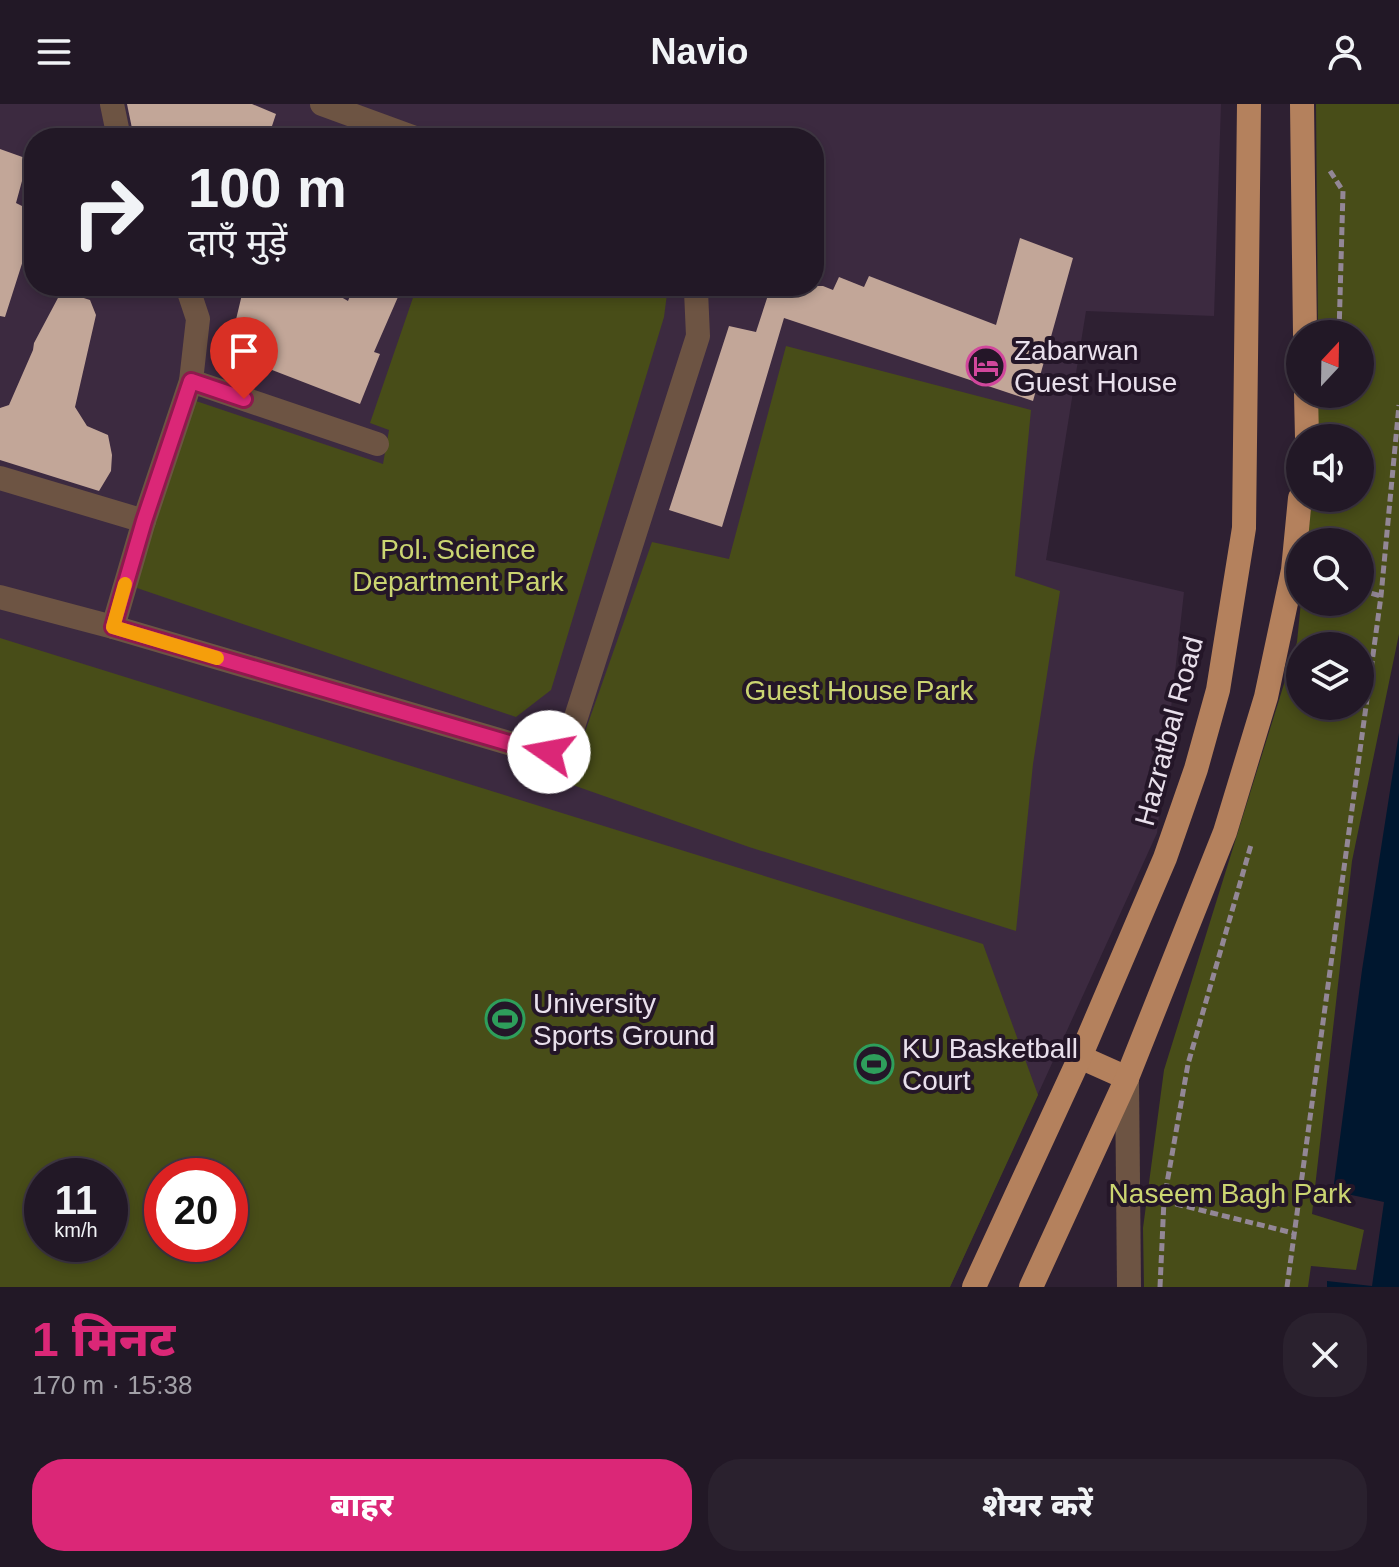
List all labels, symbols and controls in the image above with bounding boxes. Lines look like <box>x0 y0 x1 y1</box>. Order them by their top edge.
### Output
icon: menu <box>32 30 76 74</box>
icon: person <box>1323 30 1367 74</box>
text: Navio <box>650 31 749 72</box>
text: 100 m <box>188 156 347 219</box>
icon: right <box>56 160 160 264</box>
text: दाएँ मुड़ें <box>188 222 287 263</box>
pin <box>210 317 278 399</box>
north arrow <box>1286 320 1374 408</box>
map controls <box>1286 320 1374 720</box>
icon: arrive <box>222 329 266 373</box>
place label: Zabarwan Guest House <box>1014 335 1177 398</box>
hotel icon: Zabarwan Guest House <box>965 345 1007 387</box>
button: sound <box>1286 424 1374 512</box>
button: search <box>1286 528 1374 616</box>
park label: Pol. Science Department Park <box>352 534 565 597</box>
button: layers <box>1286 632 1374 720</box>
street label: Hazratbal Road <box>1129 633 1209 829</box>
park label: Guest House Park <box>745 675 974 706</box>
position arrow <box>507 710 591 794</box>
place label: University Sports Ground <box>533 988 715 1051</box>
sports icon: University Sports Ground <box>484 998 526 1040</box>
place label: KU Basketball Court <box>902 1033 1078 1096</box>
sports icon: KU Basketball Court <box>853 1043 895 1085</box>
speed limit sign: 20 <box>144 1158 248 1262</box>
text: 11 <box>55 1178 97 1222</box>
park label: Naseem Bagh Park <box>1109 1178 1352 1209</box>
text: km/h <box>54 1219 98 1241</box>
text: 1 मिनट <box>32 1313 175 1366</box>
button: close <box>1283 1313 1367 1397</box>
text: 170 m · 15:38 <box>32 1370 192 1400</box>
button: बाहर <box>32 1459 692 1551</box>
button: शेयर करें <box>708 1459 1367 1551</box>

